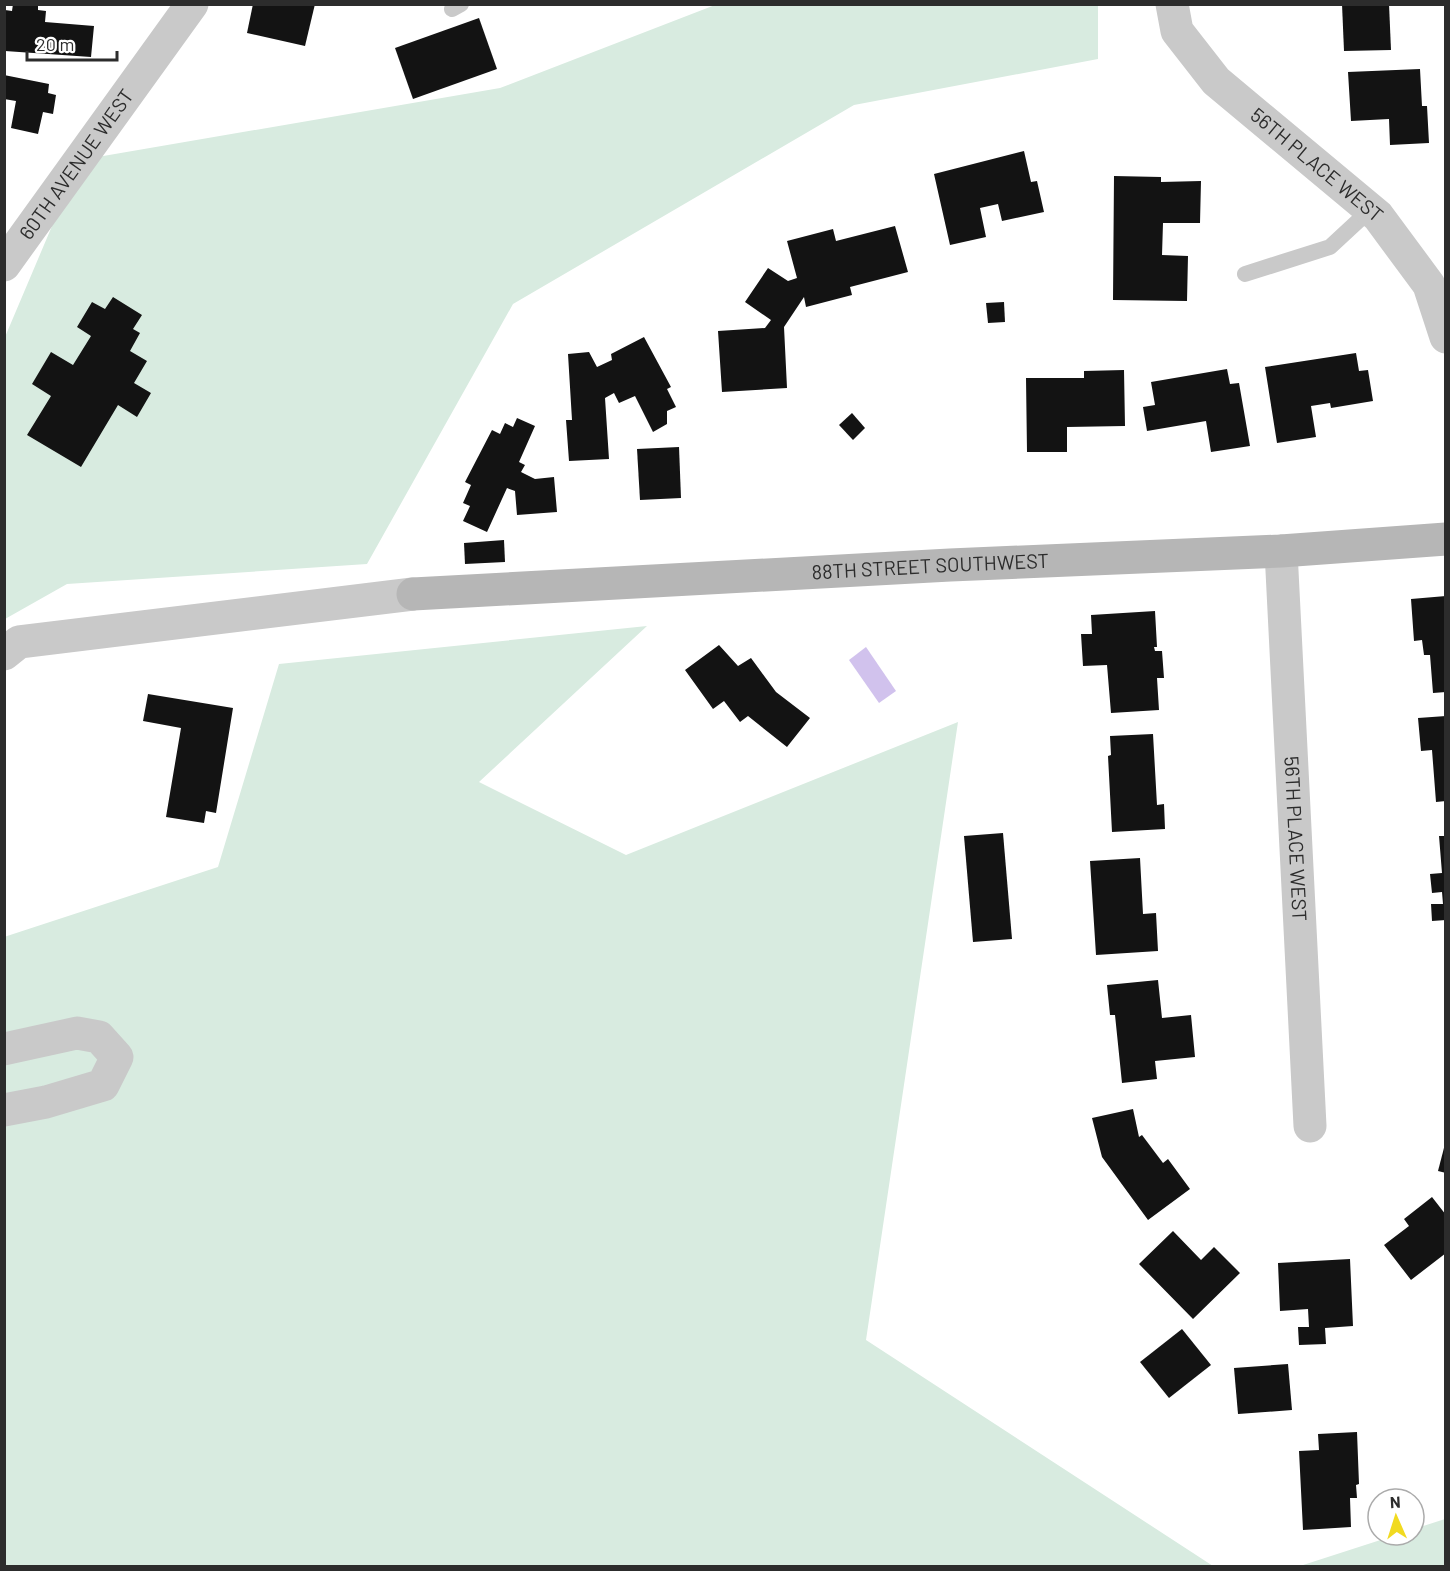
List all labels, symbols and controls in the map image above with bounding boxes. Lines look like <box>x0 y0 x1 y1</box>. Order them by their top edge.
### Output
scale bar <box>27 24 117 62</box>
text: 20 m <box>36 33 74 55</box>
street label: 60TH AVENUE WEST <box>13 84 138 244</box>
street label: 56TH PLACE WEST <box>1246 102 1389 226</box>
street label: 88TH STREET SOUTHWEST <box>811 548 1049 583</box>
street label: 56TH PLACE WEST <box>1280 755 1313 922</box>
north arrow <box>1366 1487 1426 1547</box>
text: N <box>1389 1492 1401 1511</box>

